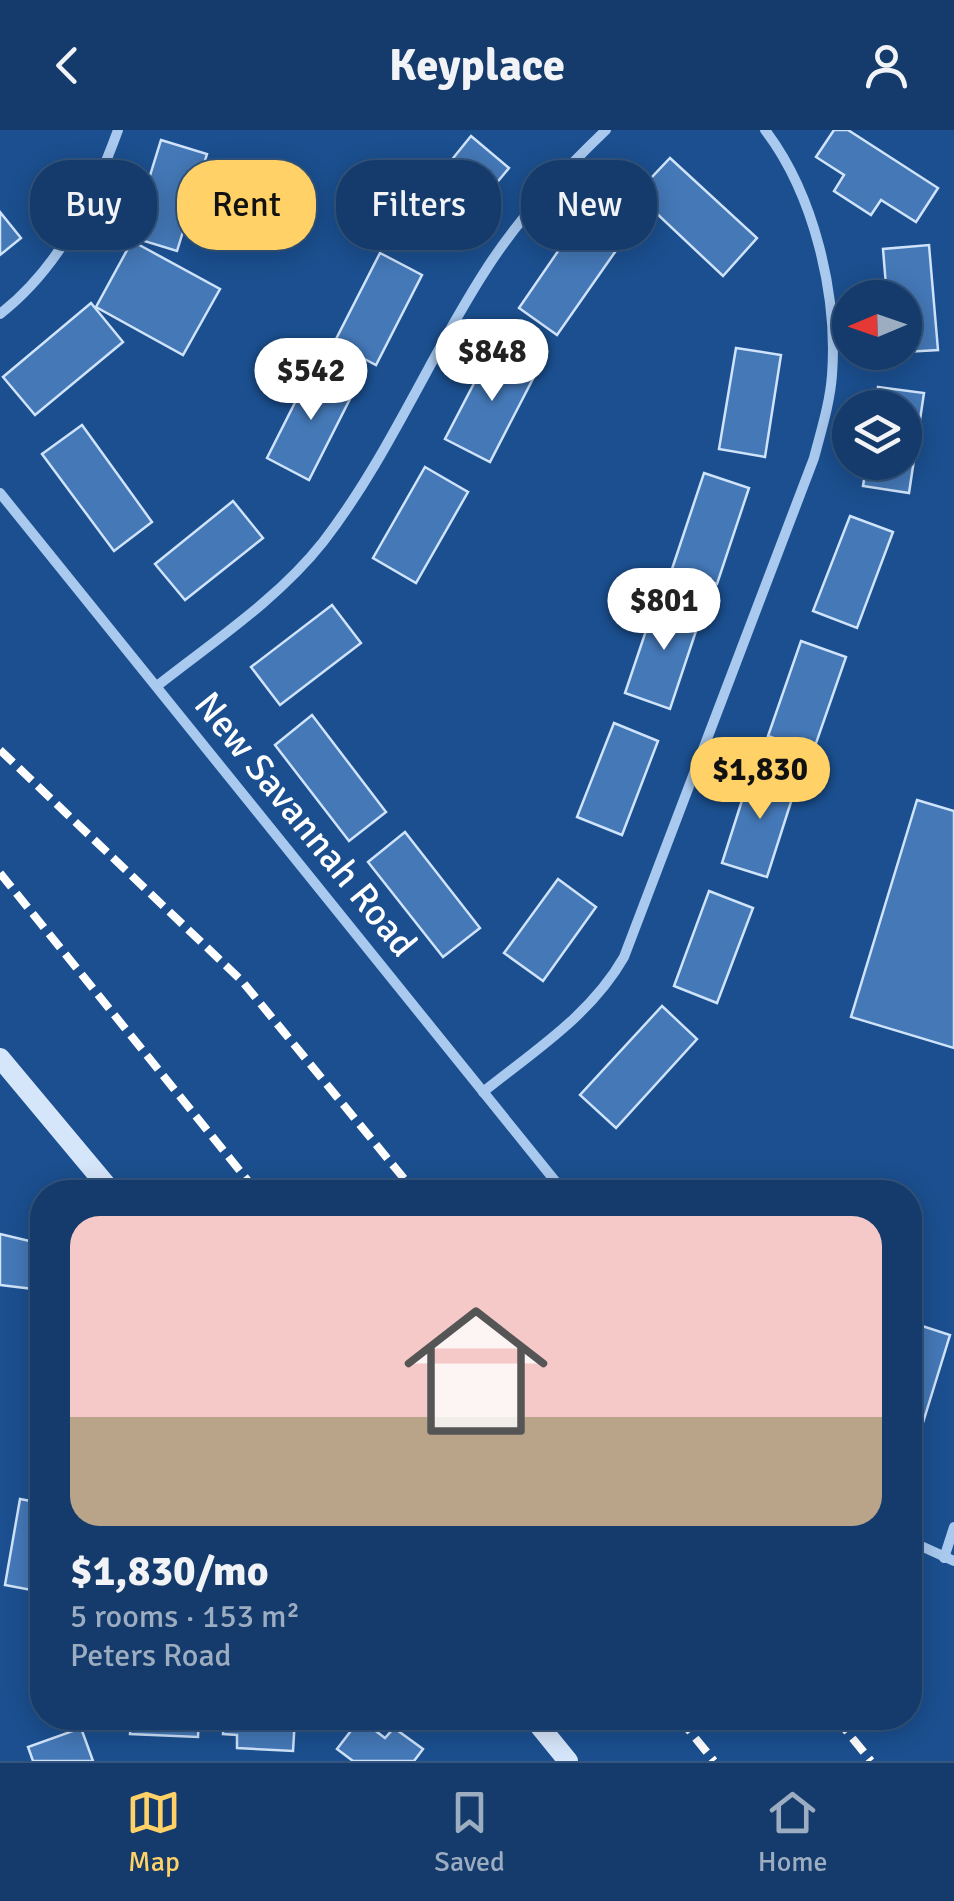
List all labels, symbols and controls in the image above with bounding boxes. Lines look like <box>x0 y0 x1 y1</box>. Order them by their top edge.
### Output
icon: back <box>40 38 95 93</box>
text: Keyplace <box>389 38 565 93</box>
icon: person <box>859 38 914 93</box>
chip: Buy <box>30 160 157 250</box>
chip: Rent <box>177 160 316 250</box>
chip: Filters <box>336 160 501 250</box>
chip: New <box>521 160 657 250</box>
north arrow <box>832 280 922 370</box>
map controls <box>832 280 922 480</box>
pin: $848 <box>433 319 551 404</box>
text: $848 <box>457 332 527 371</box>
pin: $542 <box>252 338 370 423</box>
text: $542 <box>276 351 346 390</box>
button: layers <box>832 390 922 480</box>
pin: $801 <box>605 568 723 653</box>
text: $801 <box>629 581 699 620</box>
street label: New Savannah Road <box>184 682 427 966</box>
pin: $1,830 <box>679 737 841 822</box>
text: $1,830 <box>712 750 808 789</box>
icon: home <box>386 1281 566 1461</box>
text: $1,830/mo <box>70 1546 269 1597</box>
text: 5 rooms · 153 m² <box>70 1597 300 1636</box>
text: Peters Road <box>70 1636 232 1675</box>
tab: Map <box>126 1785 181 1879</box>
tab: Saved <box>434 1785 505 1879</box>
tab: Home <box>758 1785 828 1879</box>

